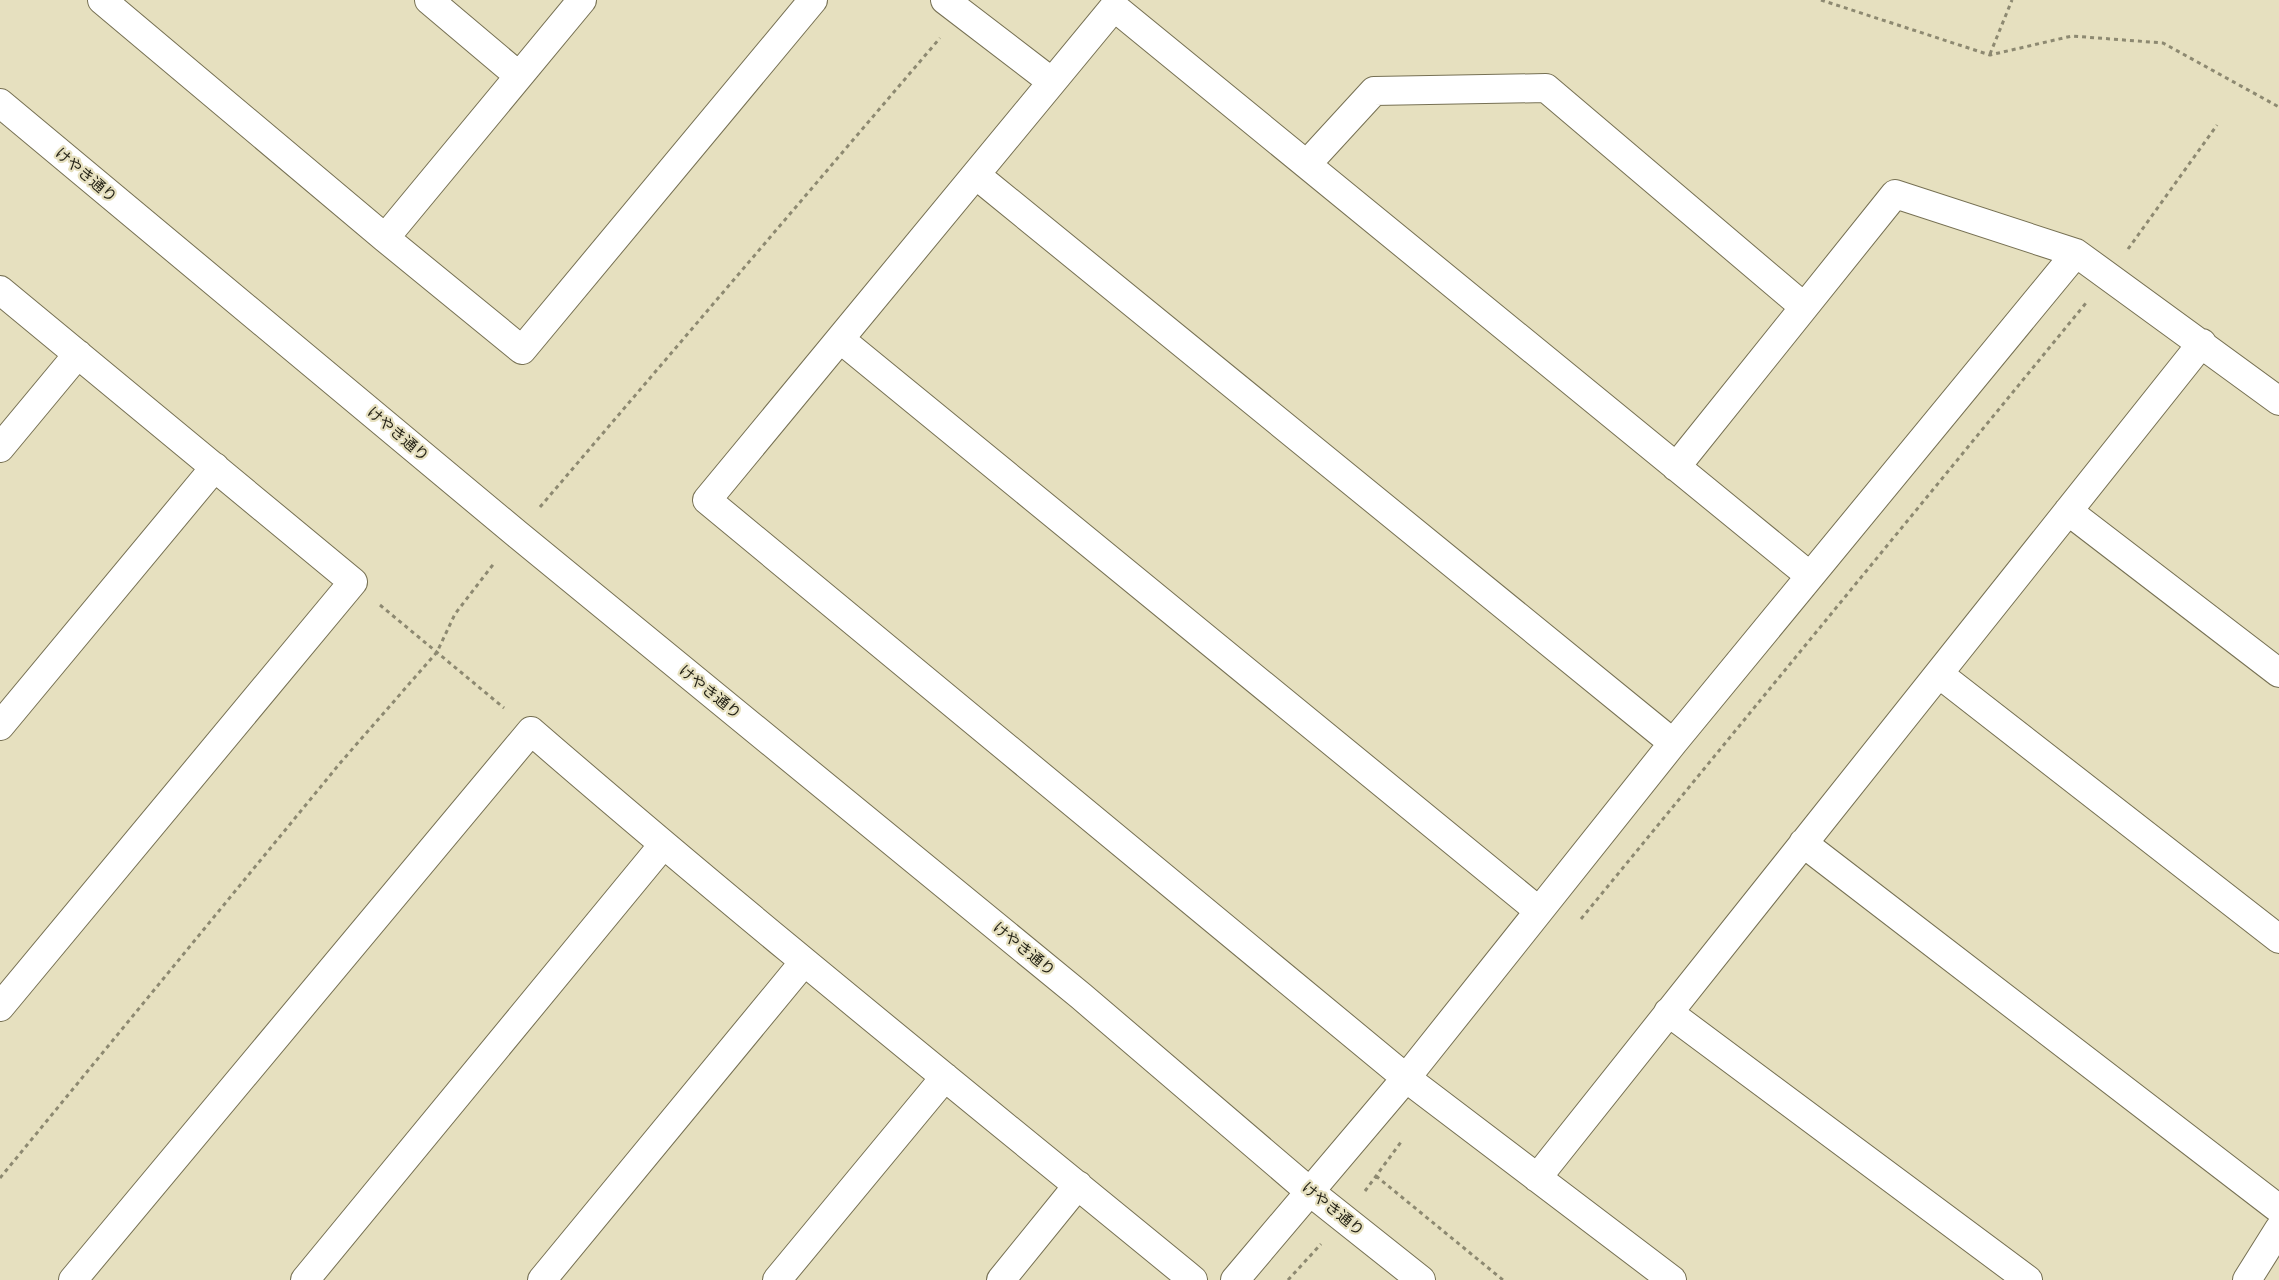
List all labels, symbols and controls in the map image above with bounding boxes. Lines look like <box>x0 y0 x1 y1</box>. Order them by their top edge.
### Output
street label: けやき通り <box>51 142 122 207</box>
street label: けやき通り <box>363 401 434 466</box>
street label: けやき通り <box>675 660 746 723</box>
street label: けやき通り <box>989 917 1060 980</box>
street label: けやき通り <box>1298 1177 1369 1240</box>

